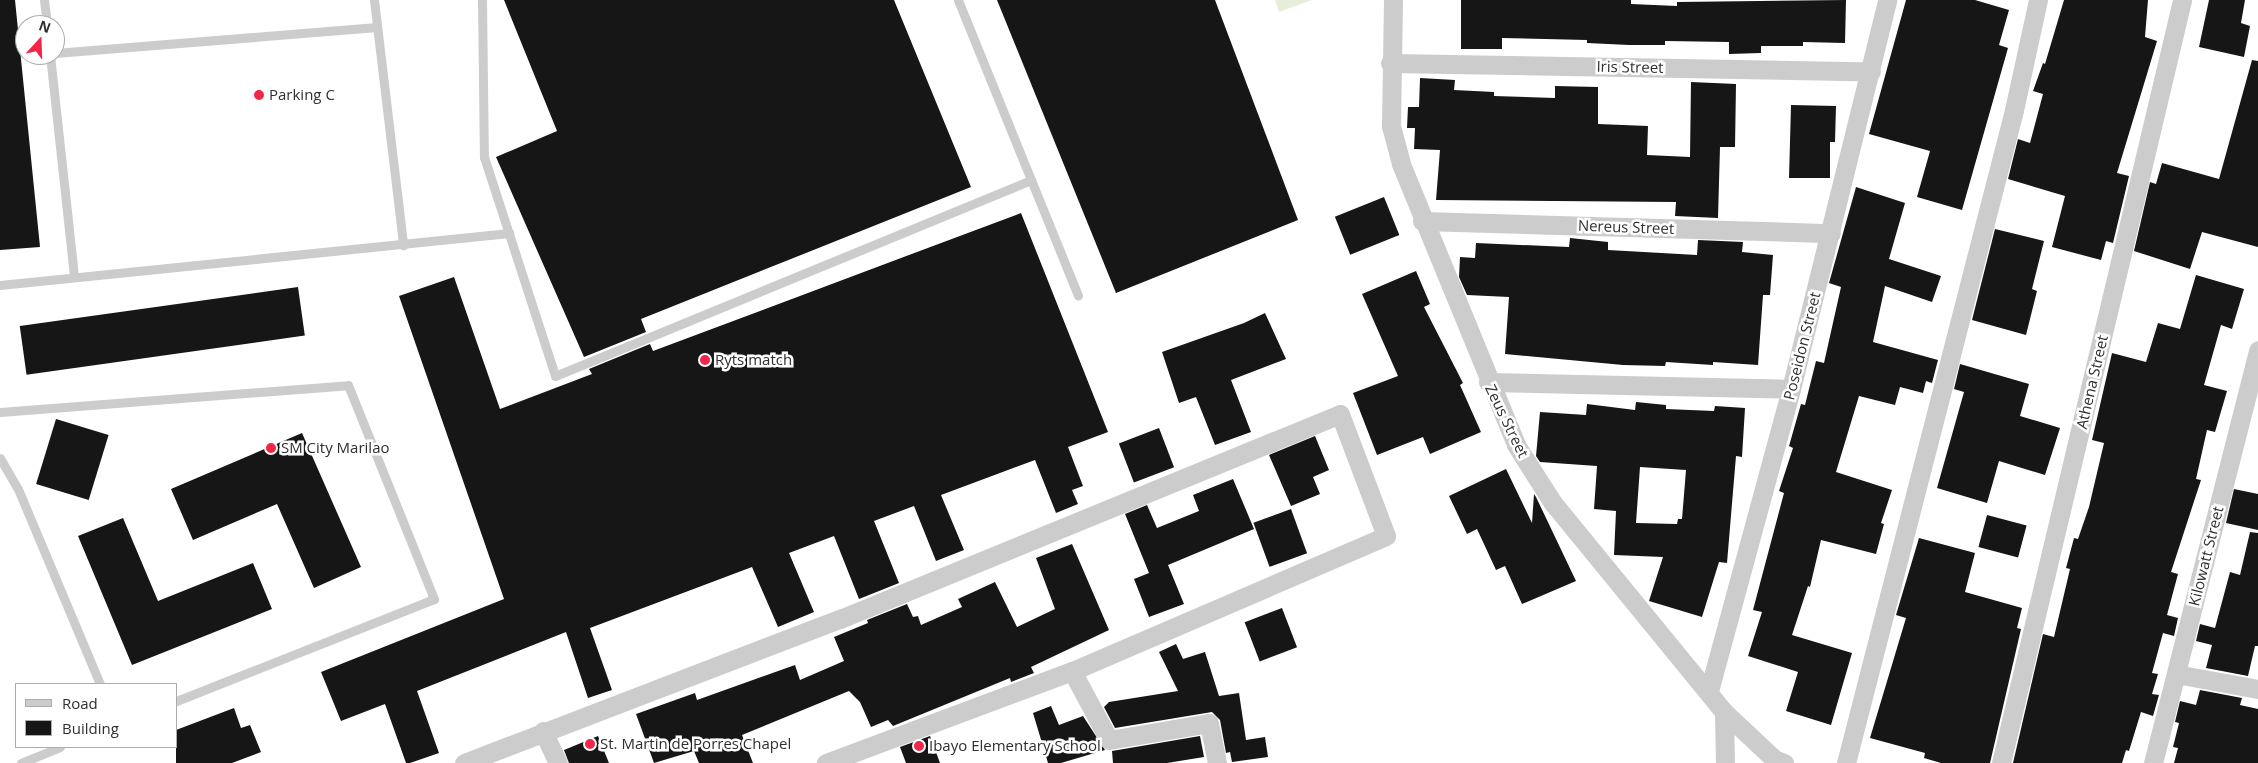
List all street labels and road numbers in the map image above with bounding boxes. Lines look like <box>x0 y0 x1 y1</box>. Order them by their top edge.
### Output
street label: Iris Street <box>1596 57 1664 77</box>
street label: Nereus Street <box>1578 216 1674 238</box>
street label: Poseidon Street <box>1780 290 1824 402</box>
street label: Athena Street <box>2072 333 2112 431</box>
street label: Zeus Street <box>1482 381 1532 461</box>
street label: Kilowatt Street <box>2185 504 2227 608</box>

